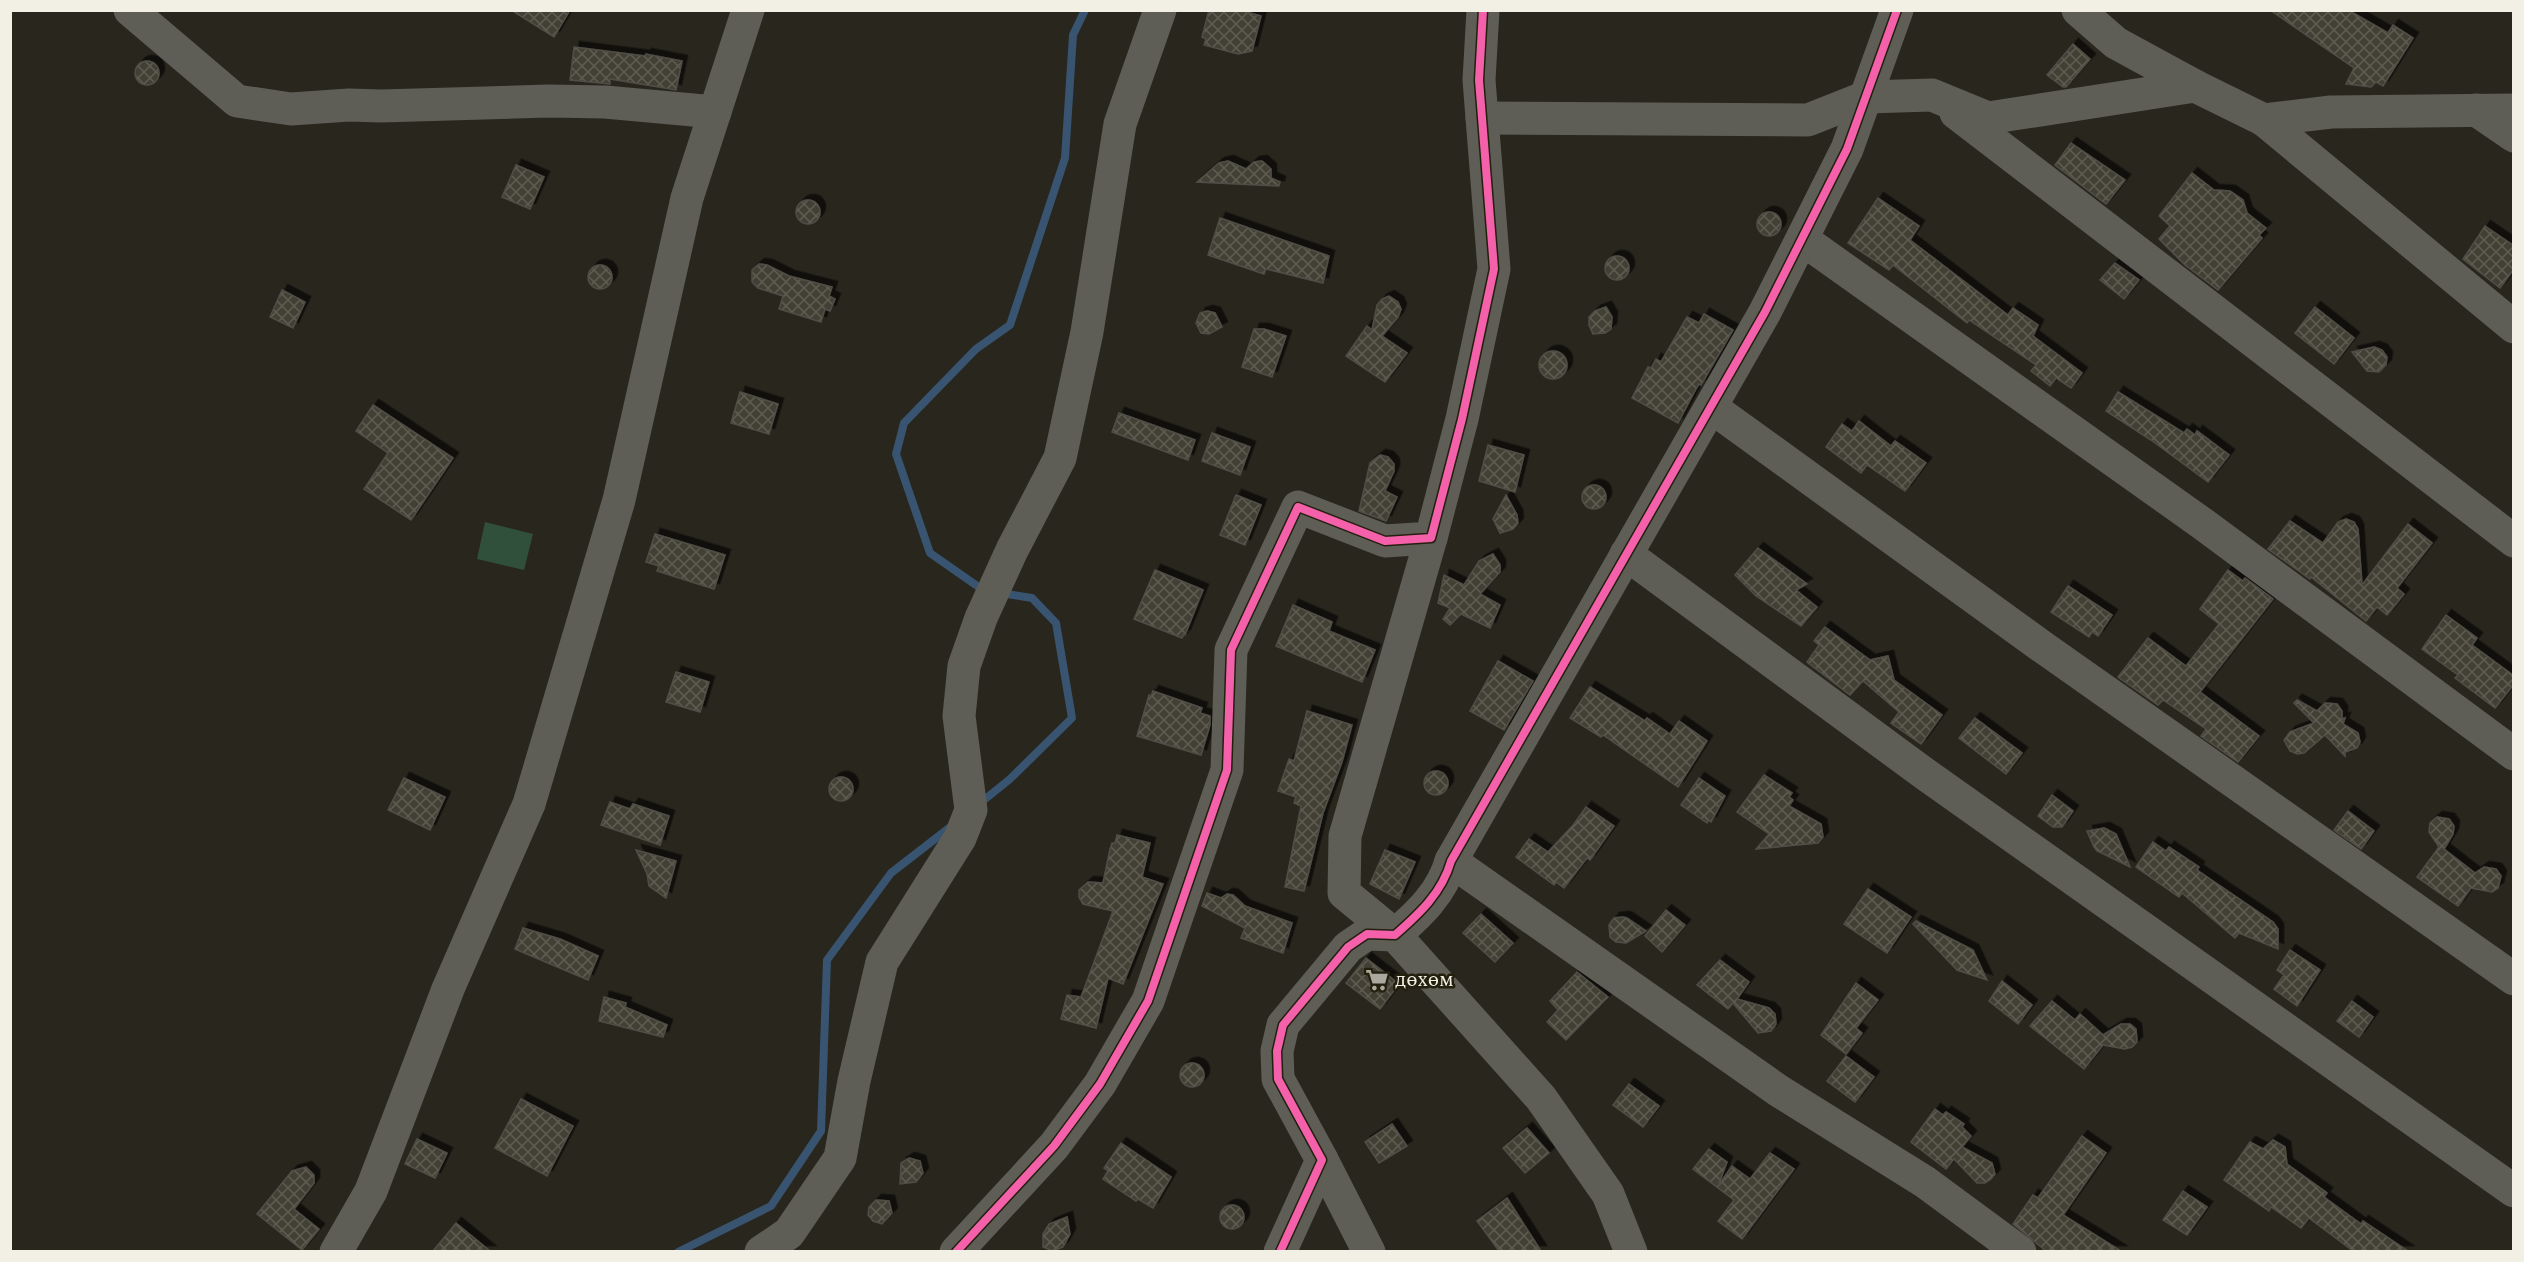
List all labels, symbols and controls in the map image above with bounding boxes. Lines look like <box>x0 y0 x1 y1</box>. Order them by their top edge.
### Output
place label: дөхөм <box>1395 964 1454 996</box>
supermarket icon: дөхөм <box>1364 967 1390 993</box>

